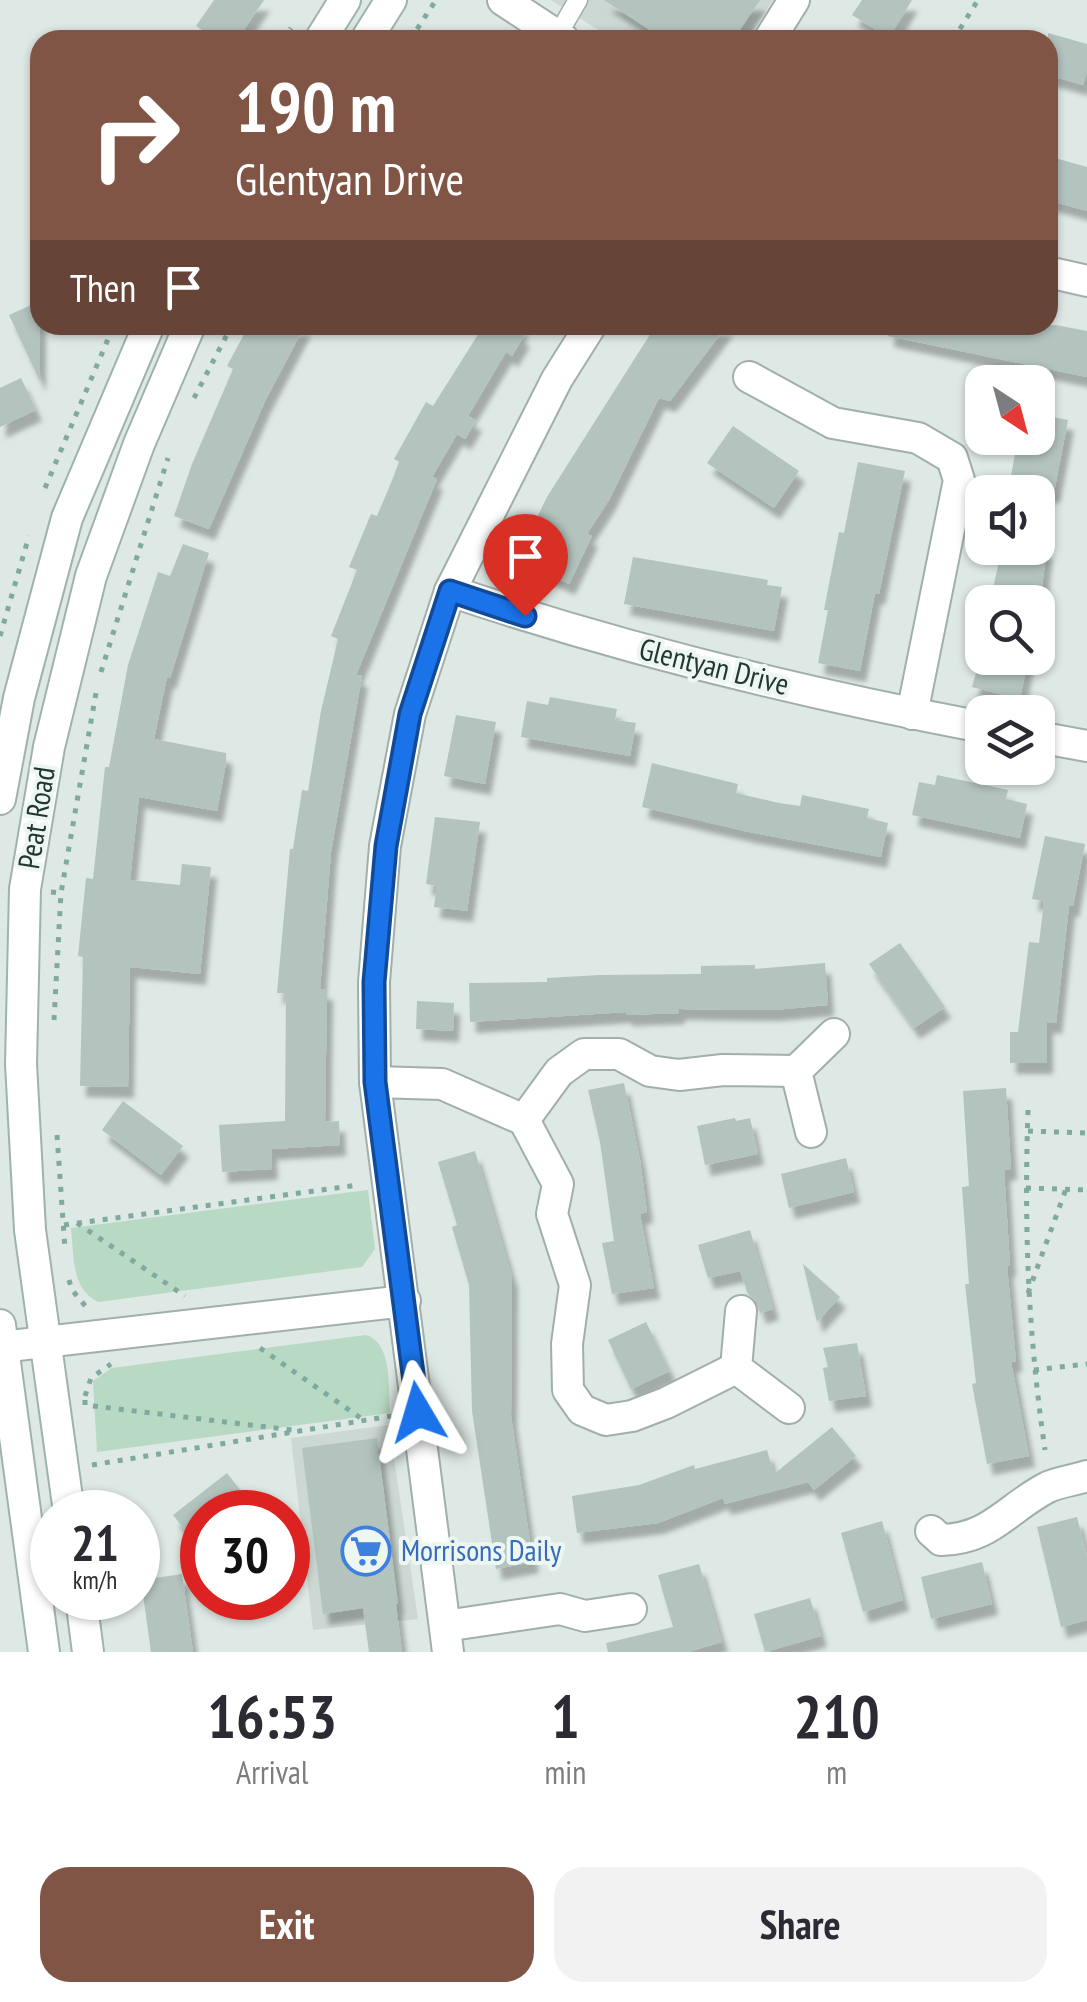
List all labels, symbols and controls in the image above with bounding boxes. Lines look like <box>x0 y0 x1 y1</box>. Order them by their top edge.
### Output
text: 190 m <box>235 61 396 151</box>
icon: right <box>70 70 200 200</box>
text: Glentyan Drive <box>235 149 464 207</box>
icon: arrive <box>156 260 211 315</box>
text: Then <box>70 263 136 312</box>
north arrow <box>965 365 1055 455</box>
map controls <box>965 365 1055 785</box>
button: sound <box>965 475 1055 565</box>
pin <box>483 514 568 617</box>
icon: arrive <box>498 529 553 584</box>
button: search <box>965 585 1055 675</box>
street label: Glentyan Drive <box>636 628 793 703</box>
button: layers <box>965 695 1055 785</box>
street label: Peat Road <box>8 764 63 872</box>
position arrow <box>366 1360 470 1464</box>
speed limit sign: 30 <box>180 1490 310 1620</box>
text: 21 <box>71 1510 119 1575</box>
supermarket icon: Morrisons Daily <box>340 1525 392 1577</box>
place label: Morrisons Daily <box>401 1530 562 1569</box>
text: km/h <box>73 1564 117 1596</box>
text: 16:53 <box>207 1677 337 1755</box>
text: 1 <box>551 1677 580 1755</box>
text: 210 <box>794 1677 880 1755</box>
text: Arrival <box>236 1751 308 1793</box>
text: min <box>544 1751 586 1793</box>
text: m <box>826 1751 847 1793</box>
button: Exit <box>40 1867 534 1982</box>
button: Share <box>554 1867 1047 1982</box>

